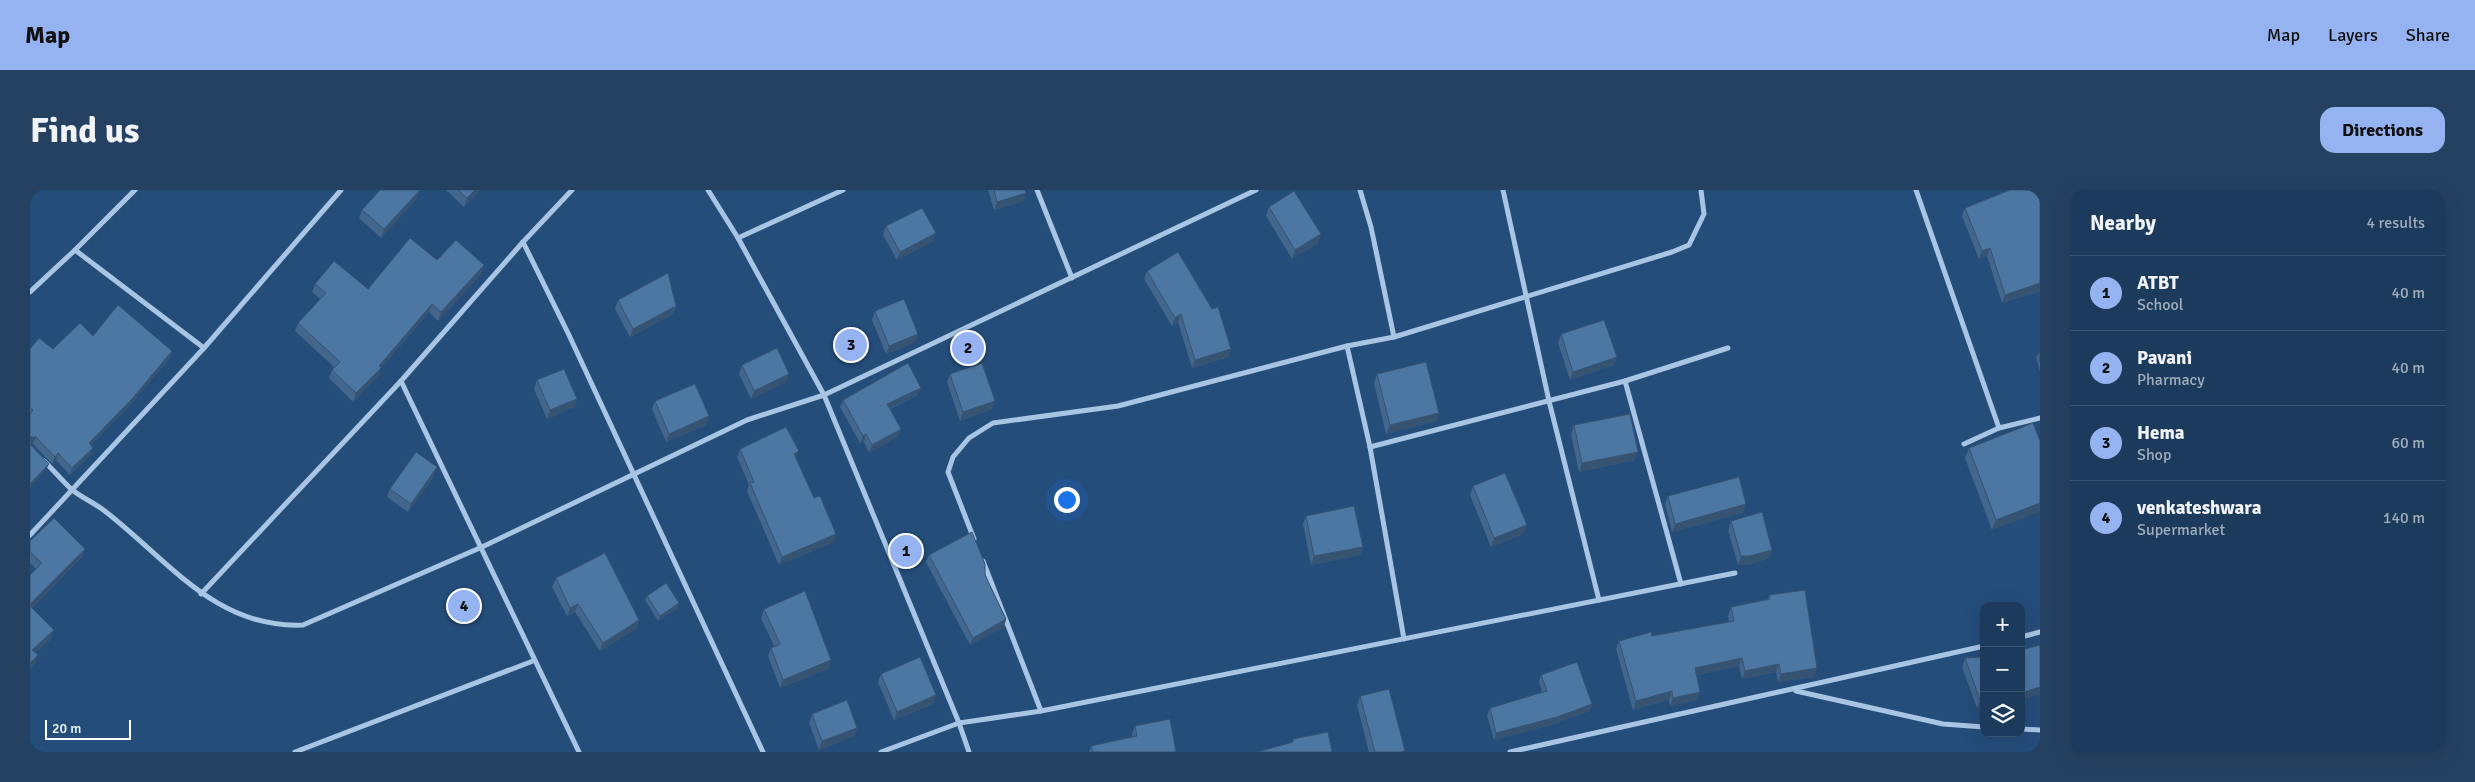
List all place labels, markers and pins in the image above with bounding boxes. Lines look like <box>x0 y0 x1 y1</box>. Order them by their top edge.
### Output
pin: 3 <box>835 326 867 364</box>
pin: 2 <box>952 329 984 367</box>
pin: 1 <box>890 532 922 570</box>
pin: 4 <box>448 587 480 625</box>

